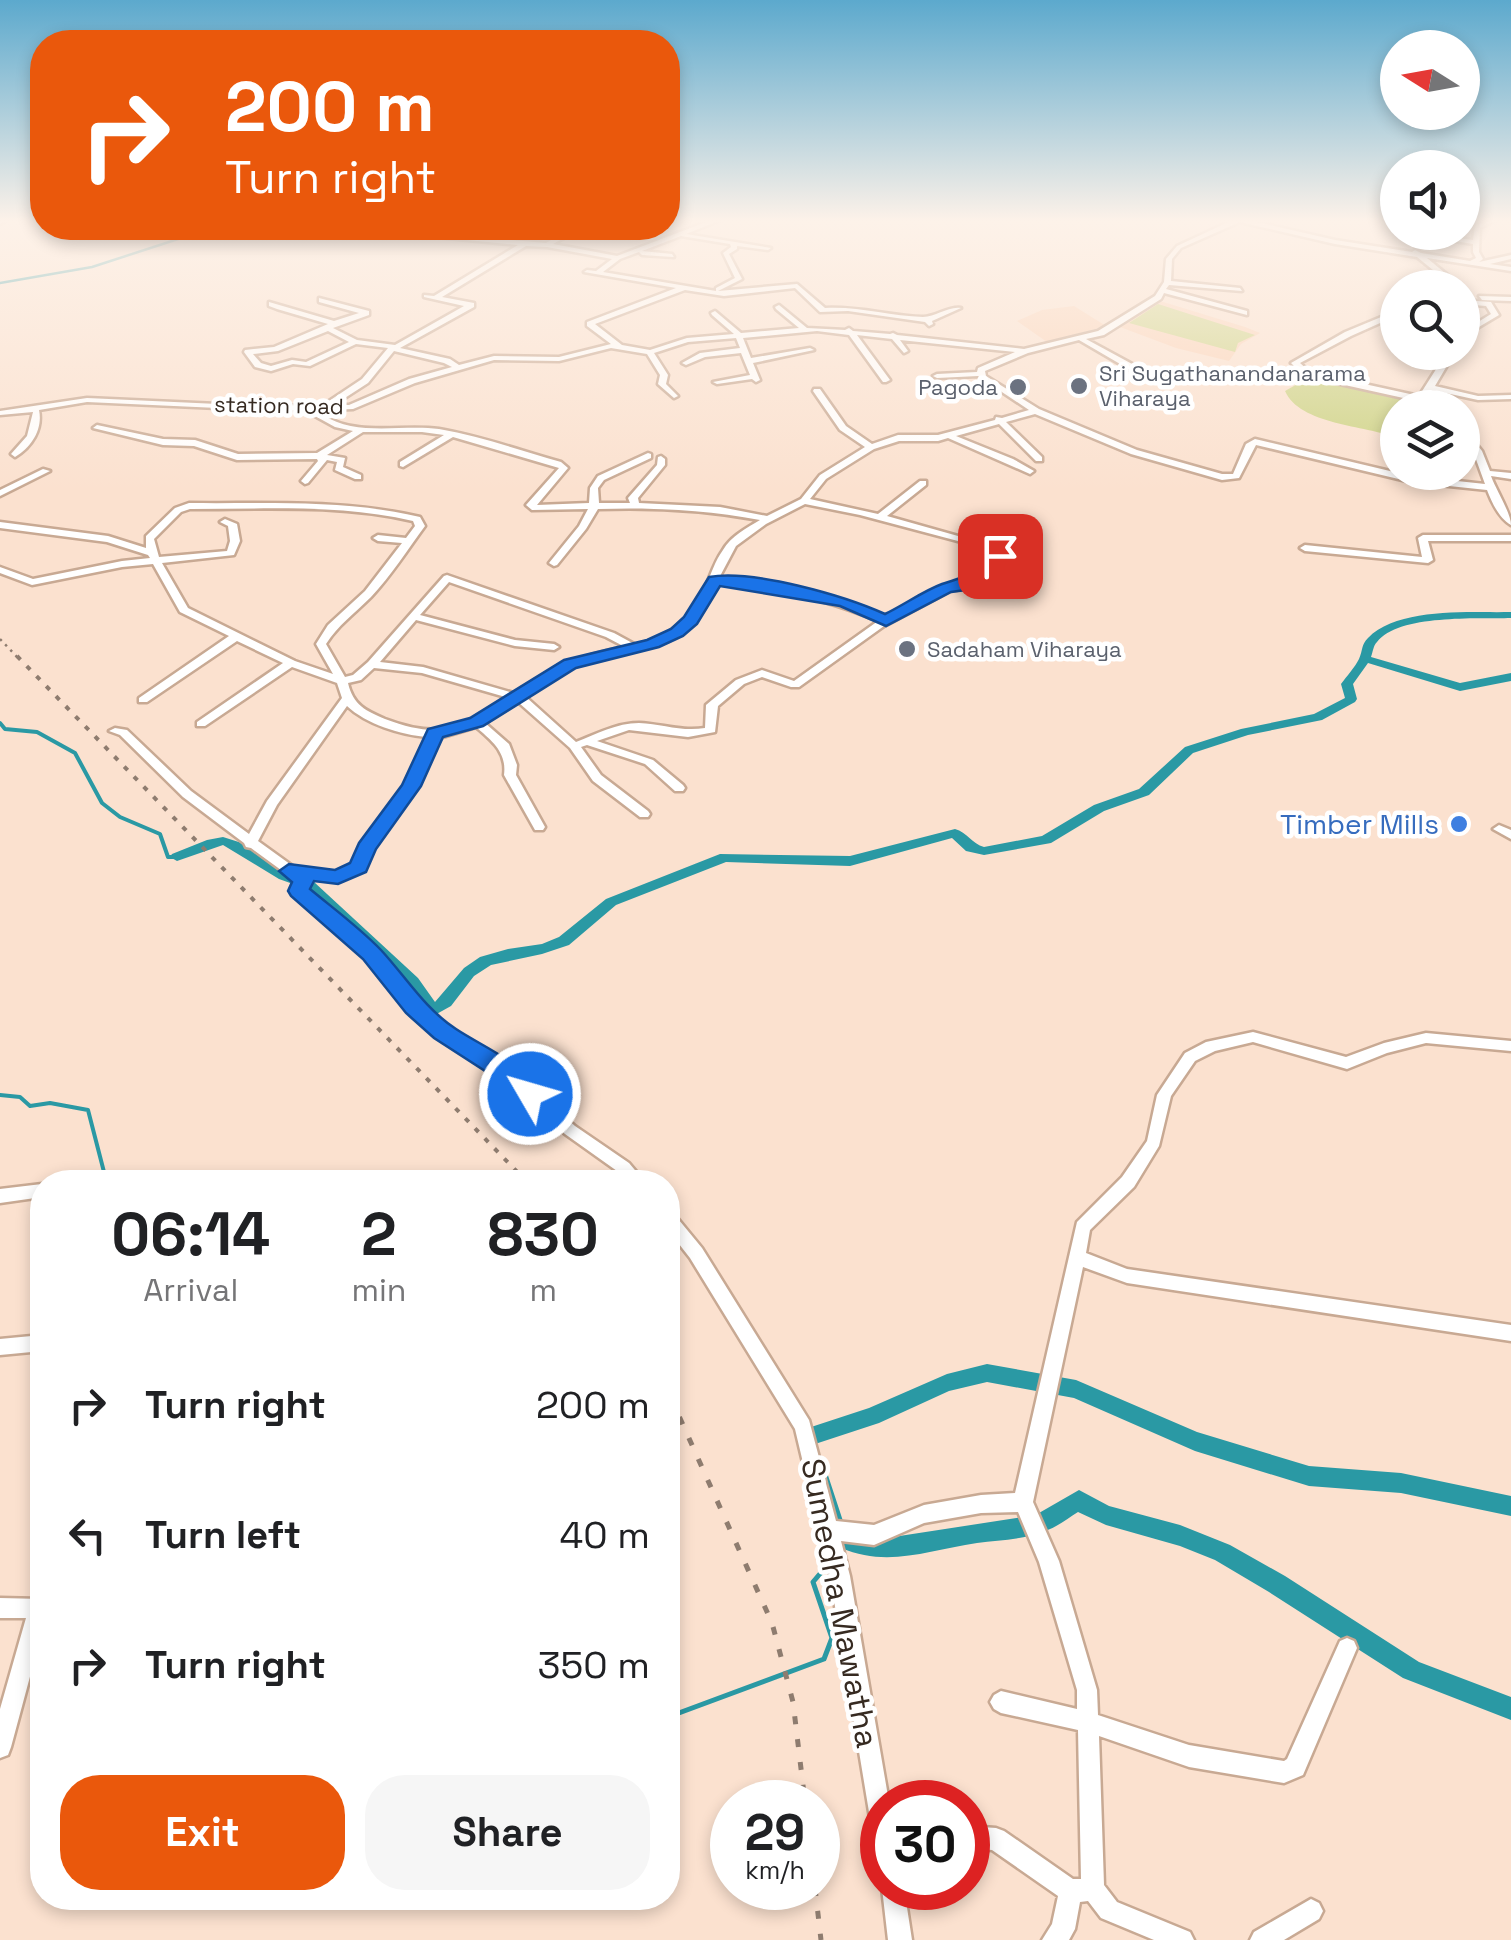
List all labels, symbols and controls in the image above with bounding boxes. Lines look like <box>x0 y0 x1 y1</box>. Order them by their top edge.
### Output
north arrow <box>1380 30 1480 130</box>
map controls <box>1380 30 1480 490</box>
text: 200 m <box>225 62 435 151</box>
icon: right <box>60 70 190 200</box>
text: Turn right <box>225 149 436 206</box>
button: sound <box>1380 150 1480 250</box>
button: search <box>1380 270 1480 370</box>
place label: Sri Sugathanandanarama Viharaya <box>1099 359 1366 412</box>
place label: Pagoda <box>918 373 998 401</box>
marker: Sri Sugathanandanarama Viharaya <box>1068 375 1090 397</box>
marker: Pagoda <box>1007 376 1029 398</box>
street label: station road <box>214 390 344 420</box>
button: layers <box>1380 390 1480 490</box>
pin <box>958 514 1043 599</box>
icon: arrive <box>973 529 1028 584</box>
place label: Sadaham Viharaya <box>927 635 1122 663</box>
marker: Sadaham Viharaya <box>896 638 918 660</box>
place label: Timber Mills <box>1280 806 1439 842</box>
marker: Timber Mills <box>1448 813 1470 835</box>
position arrow <box>478 1042 582 1146</box>
text: 06:14 <box>111 1196 270 1273</box>
text: 2 <box>361 1196 397 1273</box>
text: 830 <box>487 1196 599 1273</box>
text: Arrival <box>143 1270 238 1310</box>
text: min <box>351 1270 406 1310</box>
text: m <box>529 1270 557 1310</box>
icon: right <box>60 1378 115 1433</box>
text: Turn right <box>145 1381 326 1429</box>
text: 200 m <box>536 1381 650 1429</box>
street label: Sumedha Mawatha <box>792 1455 888 1751</box>
icon: left <box>60 1508 115 1563</box>
text: Turn left <box>145 1511 301 1559</box>
text: 40 m <box>559 1511 650 1559</box>
icon: right <box>60 1638 115 1693</box>
text: Turn right <box>145 1641 326 1689</box>
text: 350 m <box>537 1641 650 1689</box>
button: Exit <box>60 1775 345 1890</box>
button: Share <box>365 1775 650 1890</box>
speed limit sign: 30 <box>860 1780 990 1910</box>
text: 29 <box>745 1801 805 1865</box>
text: km/h <box>745 1854 805 1886</box>

